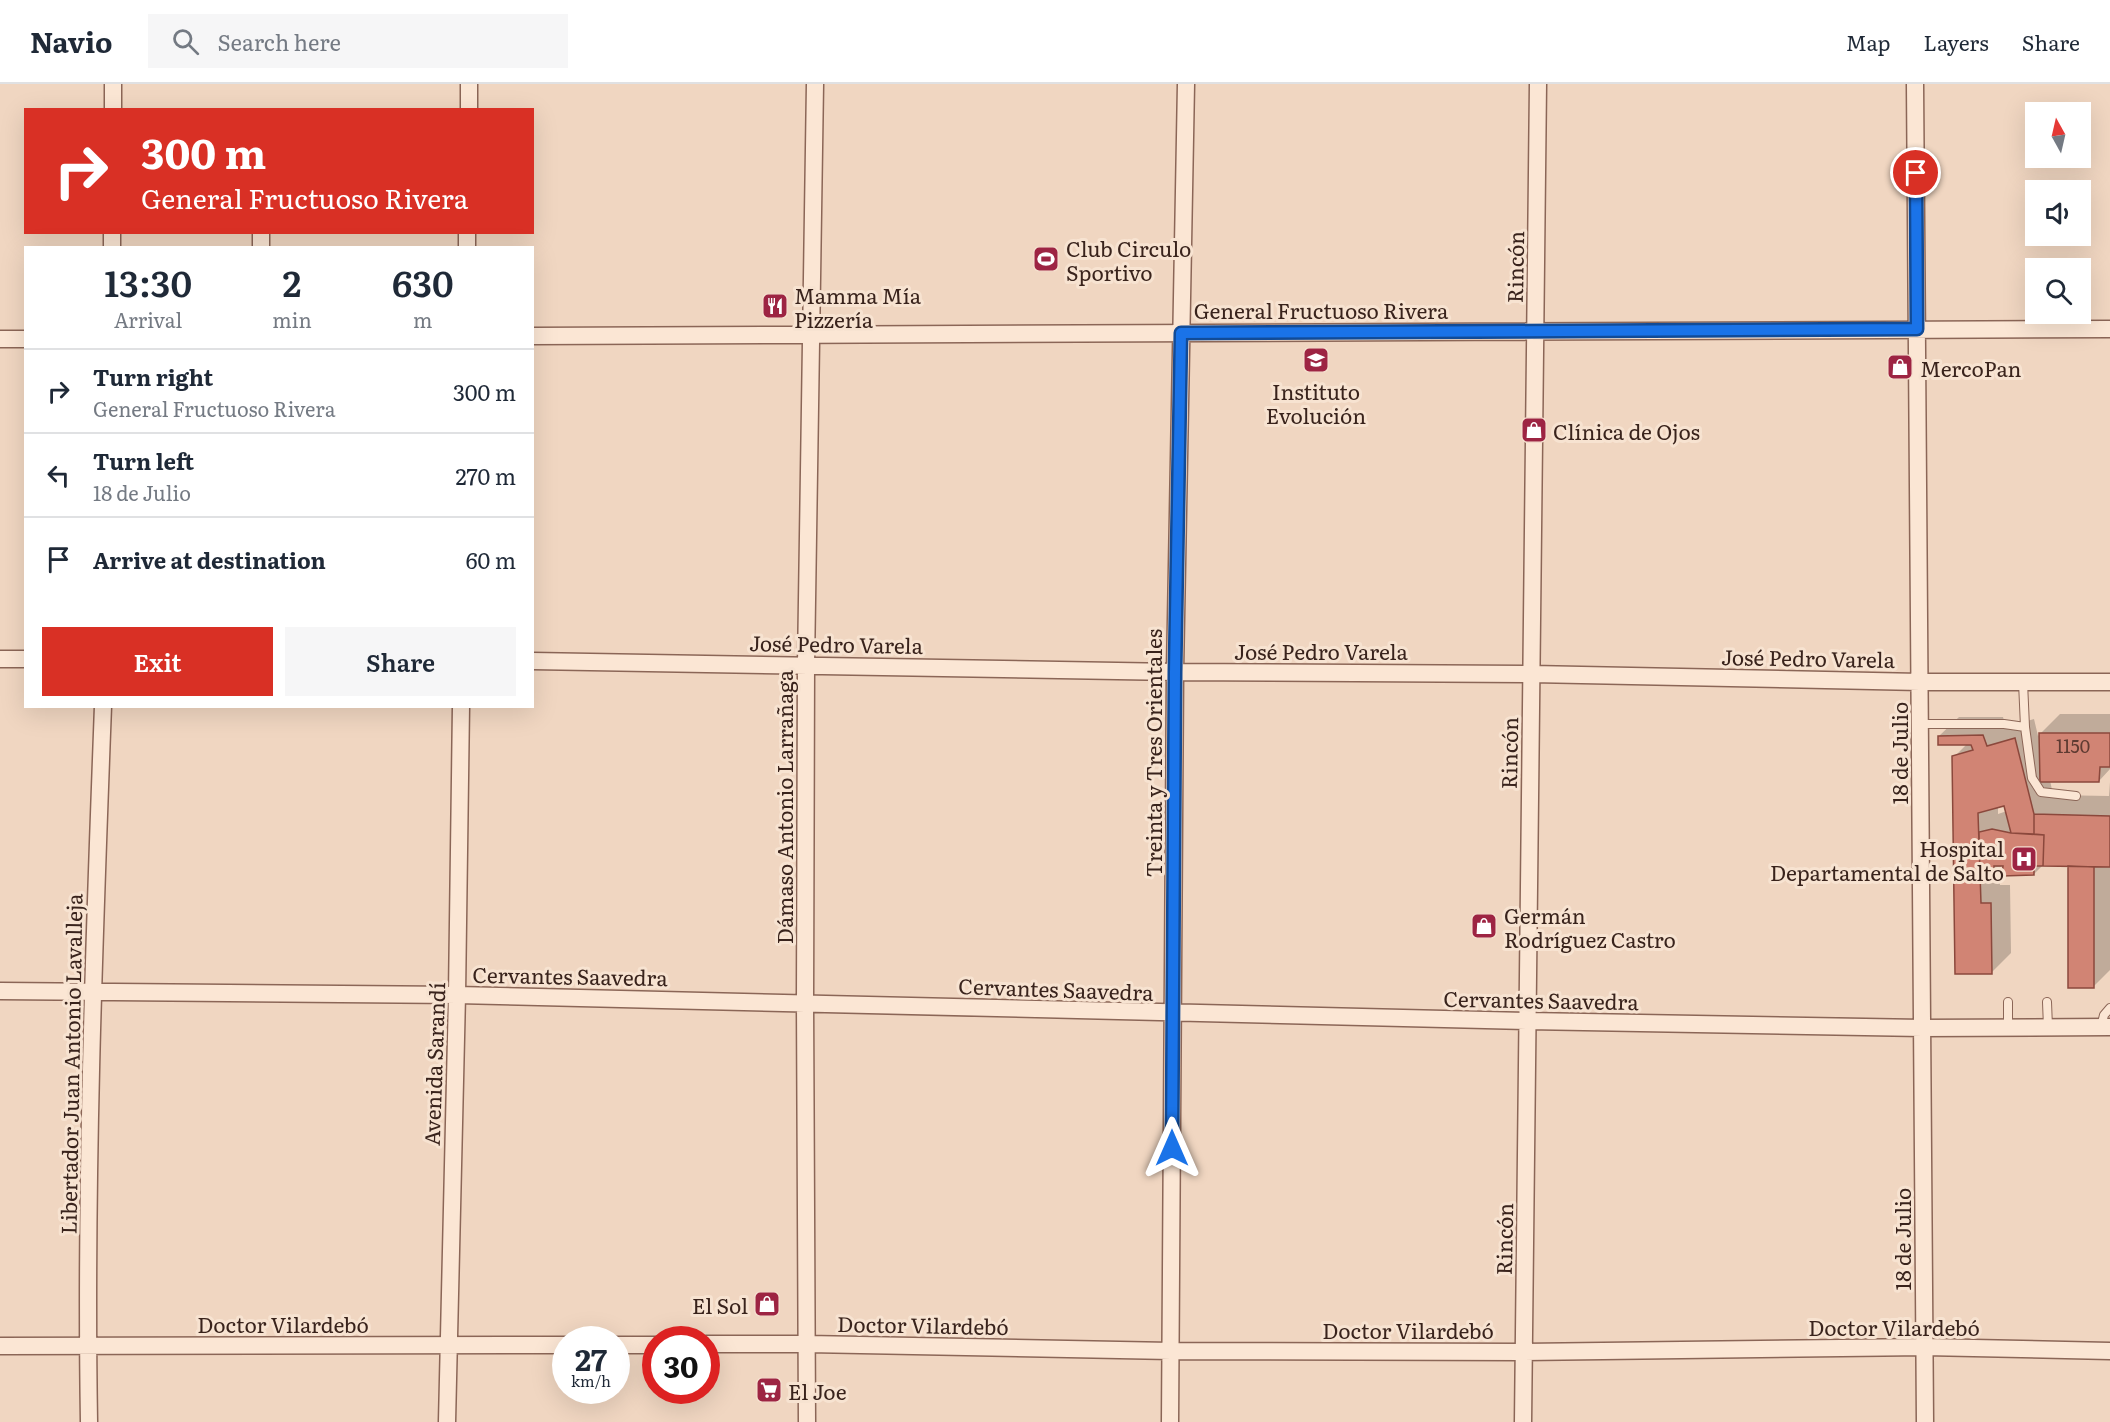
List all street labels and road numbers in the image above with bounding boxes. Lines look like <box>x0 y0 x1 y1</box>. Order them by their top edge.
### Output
street label: Rincón <box>1498 230 1530 303</box>
street label: General Fructuoso Rivera <box>1194 294 1449 325</box>
street label: José Pedro Varela <box>749 626 924 660</box>
street label: Treinta y Tres Orientales <box>1137 629 1168 877</box>
street label: José Pedro Varela <box>1234 635 1409 666</box>
street label: José Pedro Varela <box>1721 640 1896 674</box>
street label: Dámaso Antonio Larrañaga <box>768 669 799 944</box>
street label: 18 de Julio <box>1883 702 1914 804</box>
street label: Rincón <box>1492 716 1524 789</box>
street label: Libertador Juan Antonio Lavalleja <box>52 893 88 1235</box>
street label: Cervantes Saavedra <box>472 958 669 992</box>
street label: Cervantes Saavedra <box>958 969 1155 1007</box>
street label: Avenida Sarandí <box>415 982 451 1146</box>
street label: Cervantes Saavedra <box>1443 982 1640 1016</box>
street label: 18 de Julio <box>1886 1188 1917 1290</box>
street label: Rincón <box>1487 1202 1519 1275</box>
street label: Doctor Vilardebó <box>837 1307 1009 1341</box>
street label: Doctor Vilardebó <box>197 1308 369 1339</box>
street label: Doctor Vilardebó <box>1808 1311 1980 1342</box>
street label: Doctor Vilardebó <box>1322 1314 1494 1345</box>

